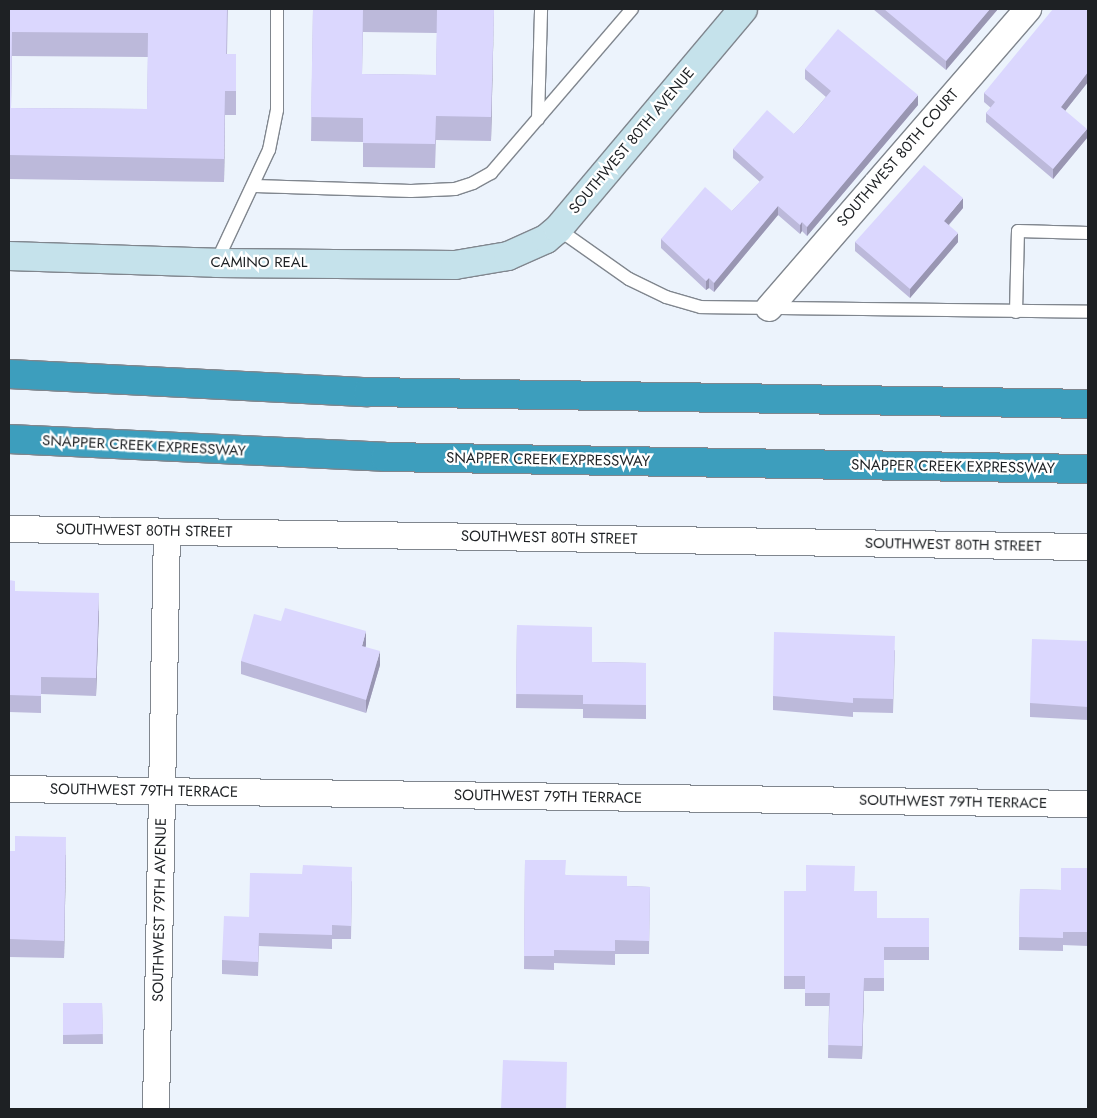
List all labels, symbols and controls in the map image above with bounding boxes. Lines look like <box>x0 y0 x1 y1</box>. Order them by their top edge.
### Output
street label: SOUTHWEST 80TH AVENUE <box>566 64 698 218</box>
street label: SOUTHWEST 80TH COURT <box>833 86 963 230</box>
street label: CAMINO REAL <box>210 254 308 272</box>
street label: SNAPPER CREEK EXPRESSWAY <box>42 432 246 460</box>
street label: SNAPPER CREEK EXPRESSWAY <box>446 449 650 471</box>
street label: SNAPPER CREEK EXPRESSWAY <box>851 456 1055 478</box>
street label: SOUTHWEST 80TH STREET <box>56 520 232 542</box>
street label: SOUTHWEST 80TH STREET <box>461 527 637 549</box>
street label: SOUTHWEST 80TH STREET <box>865 534 1041 556</box>
street label: SOUTHWEST 79TH TERRACE <box>50 780 238 802</box>
street label: SOUTHWEST 79TH TERRACE <box>454 786 642 808</box>
street label: SOUTHWEST 79TH TERRACE <box>859 791 1047 813</box>
street label: SOUTHWEST 79TH AVENUE <box>149 818 171 1002</box>

